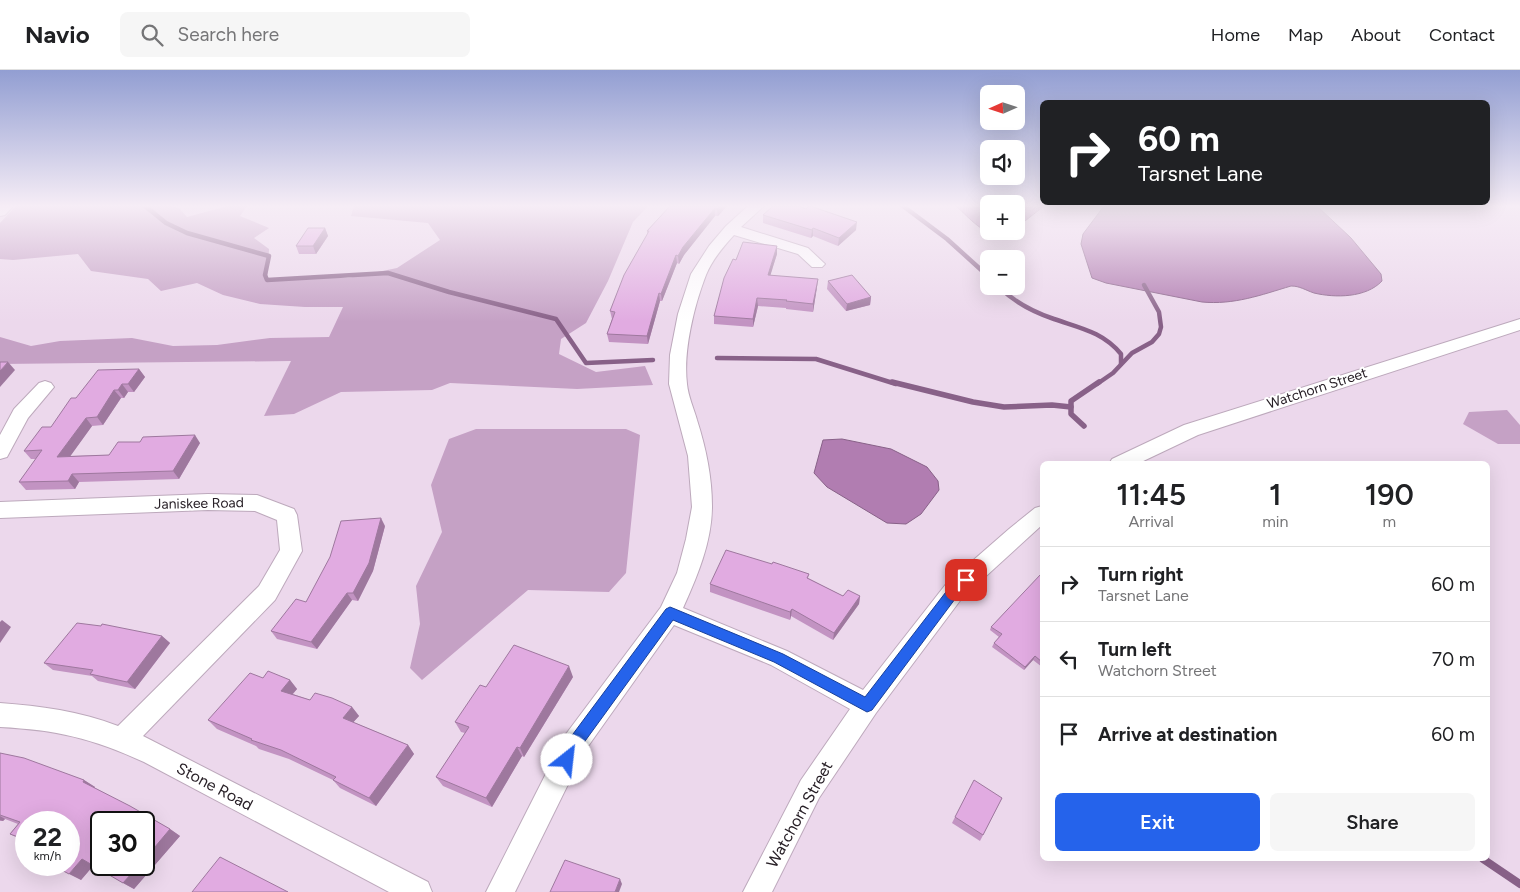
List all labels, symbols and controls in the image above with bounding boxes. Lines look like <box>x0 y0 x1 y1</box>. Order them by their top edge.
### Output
search box <box>120 12 470 57</box>
text: Navio <box>25 20 90 49</box>
icon: search <box>138 21 166 49</box>
text: Search here <box>178 23 279 46</box>
text: Home <box>1211 24 1260 46</box>
text: Map <box>1288 24 1323 46</box>
text: About <box>1351 24 1401 46</box>
text: Contact <box>1429 24 1495 46</box>
north arrow <box>980 85 1025 130</box>
map controls <box>980 85 1025 295</box>
text: 60 m <box>1138 118 1220 160</box>
icon: right <box>1055 120 1120 185</box>
button: sound <box>980 140 1025 185</box>
text: Tarsnet Lane <box>1138 160 1263 187</box>
button: + <box>980 195 1025 240</box>
button: − <box>980 250 1025 295</box>
street label: Watchorn Street <box>1265 364 1369 413</box>
text: 11:45 <box>1116 476 1186 513</box>
text: 1 <box>1269 476 1282 513</box>
text: 190 <box>1365 476 1414 513</box>
street label: Janiskee Road <box>154 494 244 513</box>
text: Arrival <box>1129 512 1174 531</box>
text: min <box>1262 512 1288 531</box>
text: m <box>1382 512 1396 531</box>
pin <box>945 559 987 601</box>
text: Turn right <box>1098 563 1184 586</box>
icon: arrive <box>952 566 980 594</box>
icon: right <box>1055 570 1083 598</box>
text: 60 m <box>1431 573 1475 596</box>
text: Tarsnet Lane <box>1098 586 1189 605</box>
text: Turn left <box>1098 638 1172 661</box>
icon: left <box>1055 645 1083 673</box>
text: 70 m <box>1432 648 1475 671</box>
text: Watchorn Street <box>1098 661 1217 680</box>
icon: arrive <box>1055 720 1083 748</box>
text: Arrive at destination <box>1098 723 1277 746</box>
text: 60 m <box>1431 723 1475 746</box>
position arrow <box>540 733 592 785</box>
street label: Stone Road <box>173 758 256 814</box>
street label: Watchorn Street <box>762 758 837 871</box>
button: Exit <box>1055 793 1260 851</box>
button: Share <box>1270 793 1475 851</box>
speed limit sign: 30 <box>90 811 155 876</box>
text: 22 <box>33 822 62 852</box>
text: km/h <box>34 849 61 863</box>

